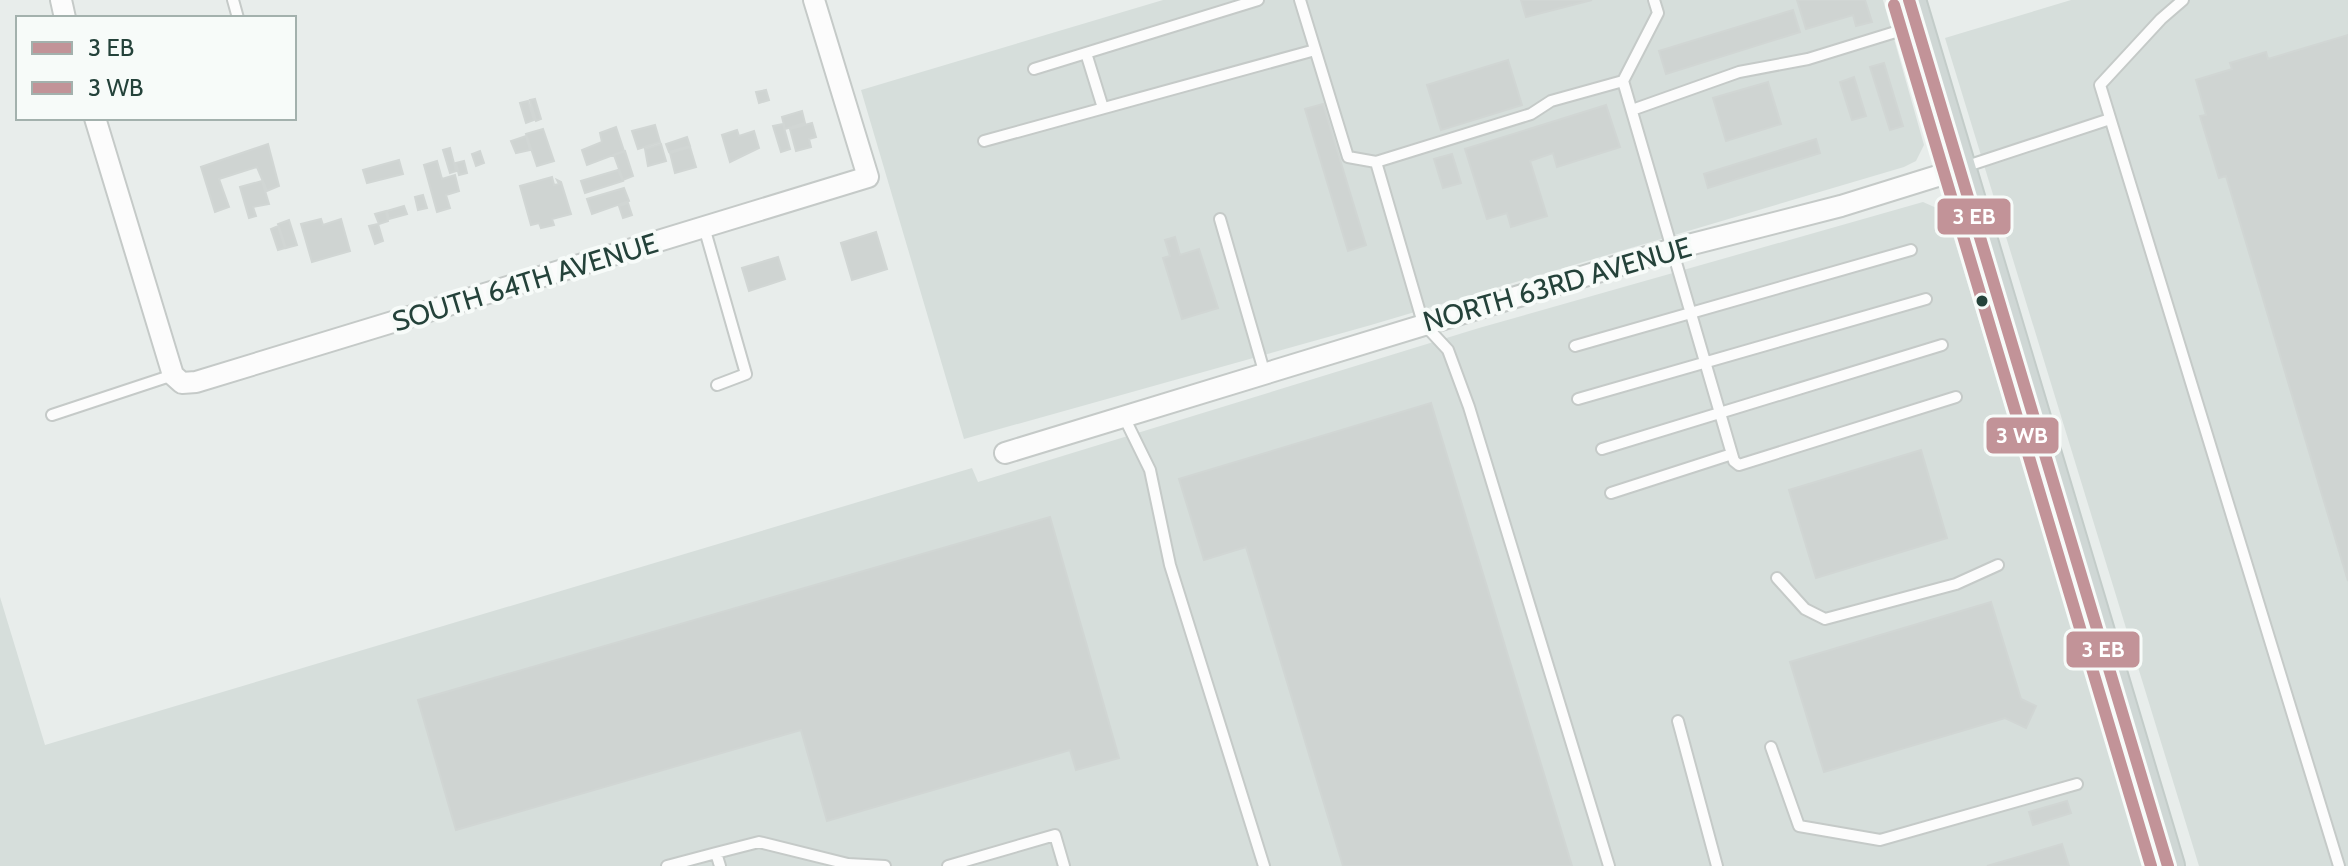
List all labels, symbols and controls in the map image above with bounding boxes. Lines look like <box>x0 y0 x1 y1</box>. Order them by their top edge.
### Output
legend <box>16 16 296 120</box>
text: 3 EB <box>88 33 134 62</box>
text: 3 WB <box>88 73 143 102</box>
line badge: 3 EB <box>1936 197 2012 236</box>
text: 3 EB <box>1952 203 1996 230</box>
street label: SOUTH 64TH AVENUE <box>388 225 662 339</box>
street label: NORTH 63RD AVENUE <box>1419 229 1695 339</box>
unlabelled marker <box>1974 293 1990 309</box>
line badge: 3 WB <box>1985 416 2060 455</box>
text: 3 WB <box>1996 422 2048 449</box>
line badge: 3 EB <box>2065 630 2141 669</box>
text: 3 EB <box>2081 636 2125 663</box>

